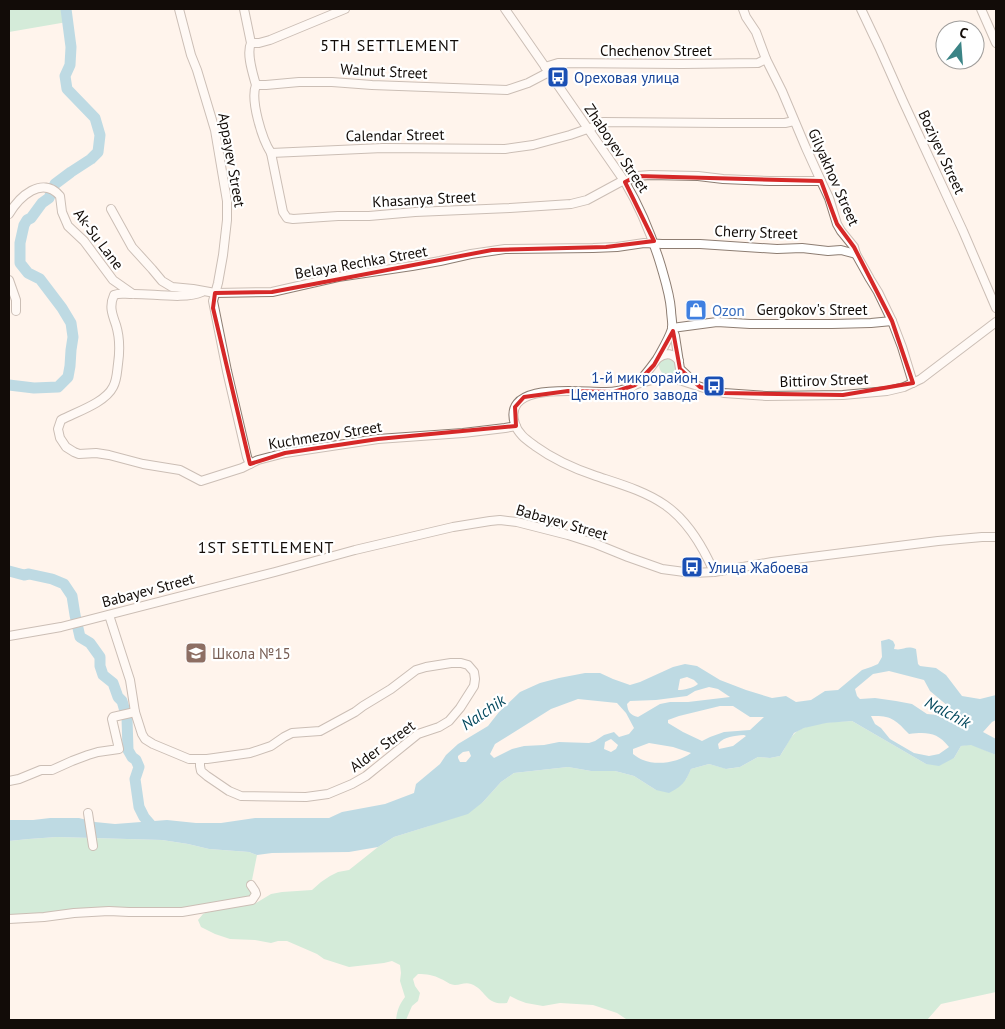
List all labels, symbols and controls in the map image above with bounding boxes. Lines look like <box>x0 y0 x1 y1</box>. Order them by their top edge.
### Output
north arrow <box>935 20 985 70</box>
text: С <box>957 23 970 42</box>
district label: 5TH SETTLEMENT <box>320 35 460 55</box>
street label: Chechenov Street <box>600 41 712 60</box>
street label: Walnut Street <box>340 59 428 83</box>
bus stop icon: Ореховая улица <box>546 65 570 89</box>
place label: Ореховая улица <box>574 68 679 87</box>
street label: Zhaboyev Street <box>580 100 654 196</box>
street label: Boziyev Street <box>914 107 970 197</box>
street label: Appayev Street <box>214 111 250 209</box>
street label: Calendar Street <box>345 125 445 145</box>
street label: Gilyakhov Street <box>804 126 864 228</box>
street label: Khasanya Street <box>372 187 476 211</box>
street label: Ak-Su Lane <box>70 205 128 273</box>
street label: Cherry Street <box>714 221 798 243</box>
street label: Belaya Rechka Street <box>293 241 429 283</box>
shop icon: Ozon <box>684 298 708 322</box>
street label: Gergokov's Street <box>756 300 868 319</box>
place label: Ozon <box>712 301 745 320</box>
place label: 1-й микрорайон Цементного завода <box>571 368 698 404</box>
street label: Bittirov Street <box>779 369 869 391</box>
bus stop icon: 1-й микрорайон Цементного завода <box>702 374 726 398</box>
street label: Kuchmezov Street <box>267 417 383 453</box>
street label: Babayev Street <box>514 500 610 544</box>
district label: 1ST SETTLEMENT <box>198 537 334 557</box>
bus stop icon: Улица Жабоева <box>680 555 704 579</box>
place label: Улица Жабоева <box>708 558 809 577</box>
street label: Babayev Street <box>100 569 196 611</box>
school or university icon: Школа №15 <box>184 641 208 665</box>
place label: Школа №15 <box>212 644 291 663</box>
water label: Nalchik <box>457 690 510 734</box>
water label: Nalchik <box>922 692 975 733</box>
street label: Alder Street <box>346 716 418 776</box>

